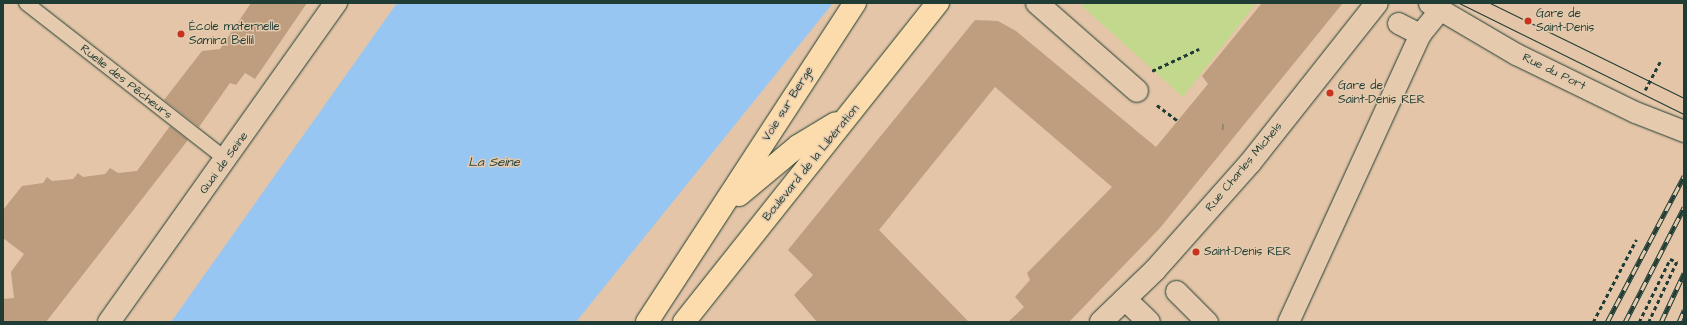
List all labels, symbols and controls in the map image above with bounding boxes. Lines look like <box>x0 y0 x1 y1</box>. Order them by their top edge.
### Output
place label: Gare de Saint-Denis <box>1536 7 1594 35</box>
marker: Gare de Saint-Denis <box>1523 16 1533 26</box>
place label: École maternelle Samira Bellil <box>189 20 280 48</box>
marker: École maternelle Samira Bellil <box>176 29 186 39</box>
street label: Ruelle des Pêcheurs <box>77 42 175 122</box>
street label: Rue du Port <box>1520 50 1588 94</box>
street label: Voie sur Berge <box>759 64 817 144</box>
place label: Gare de Saint-Denis RER <box>1338 79 1425 107</box>
marker: Gare de Saint-Denis RER <box>1325 88 1335 98</box>
street label: Boulevard de la Libération <box>760 102 862 224</box>
street label: Rue Charles Michels <box>1202 119 1286 215</box>
house number: 1 <box>1222 122 1224 134</box>
street label: Quai de Seine <box>197 129 251 197</box>
water label: La Seine <box>468 154 520 170</box>
place label: Saint-Denis RER <box>1204 245 1291 259</box>
marker: Saint-Denis RER <box>1191 247 1201 257</box>

